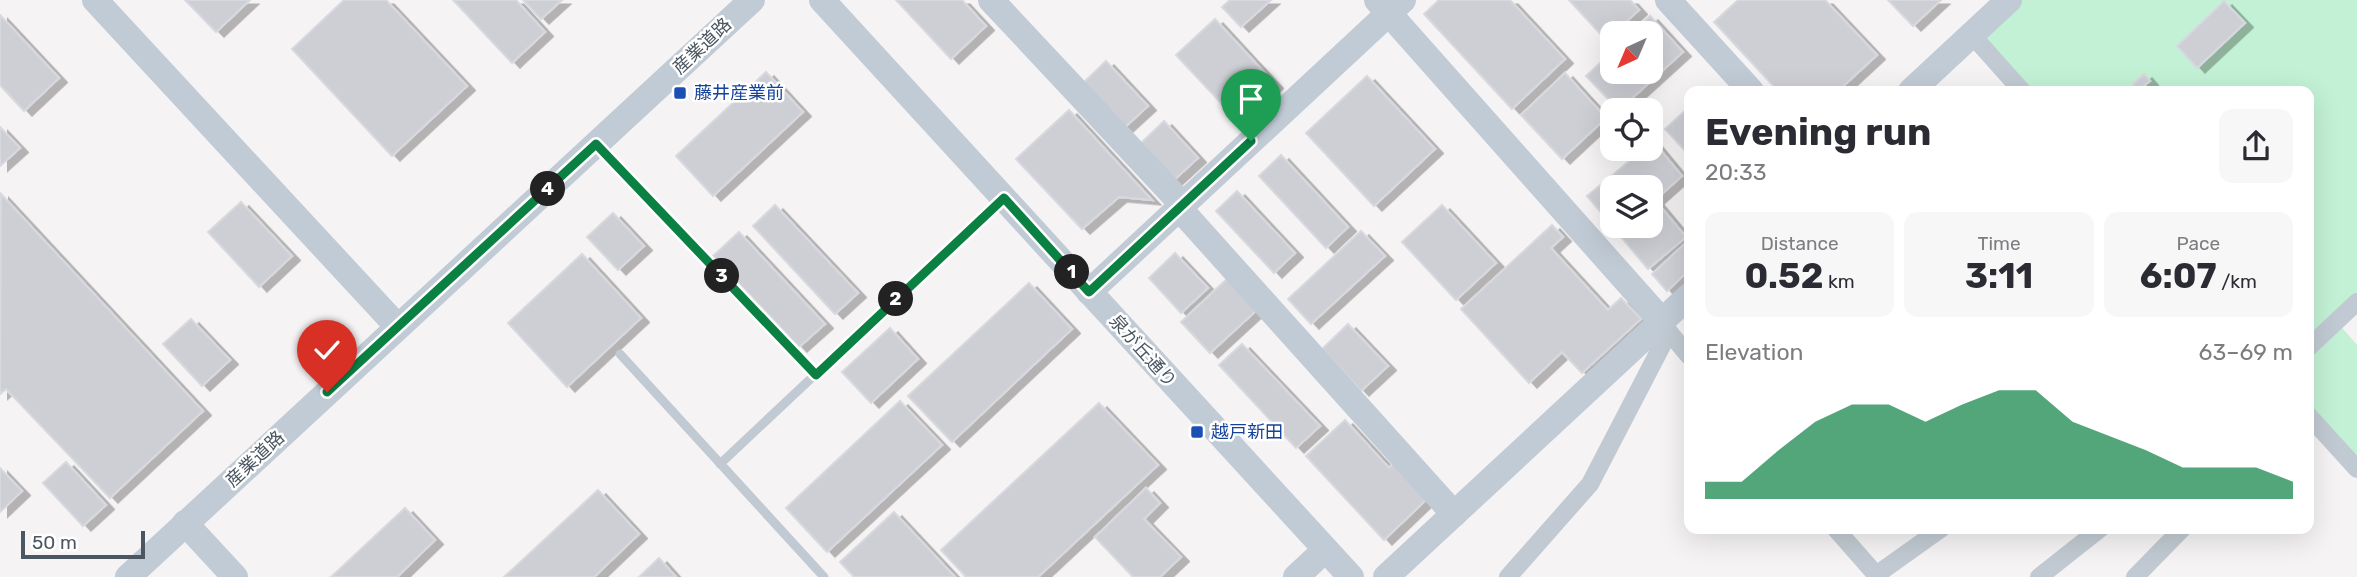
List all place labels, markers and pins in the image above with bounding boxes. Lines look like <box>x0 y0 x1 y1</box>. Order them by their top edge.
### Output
pin <box>1221 69 1281 141</box>
place label: 藤井産業前 <box>694 82 784 104</box>
marker: 藤井産業前 <box>672 85 688 101</box>
pin: 4 <box>530 172 566 206</box>
pin: 1 <box>1054 254 1090 290</box>
pin: 3 <box>704 258 740 294</box>
pin: 2 <box>878 282 914 316</box>
pin <box>297 320 357 392</box>
place label: 越戸新田 <box>1211 421 1283 443</box>
marker: 越戸新田 <box>1189 424 1205 440</box>

